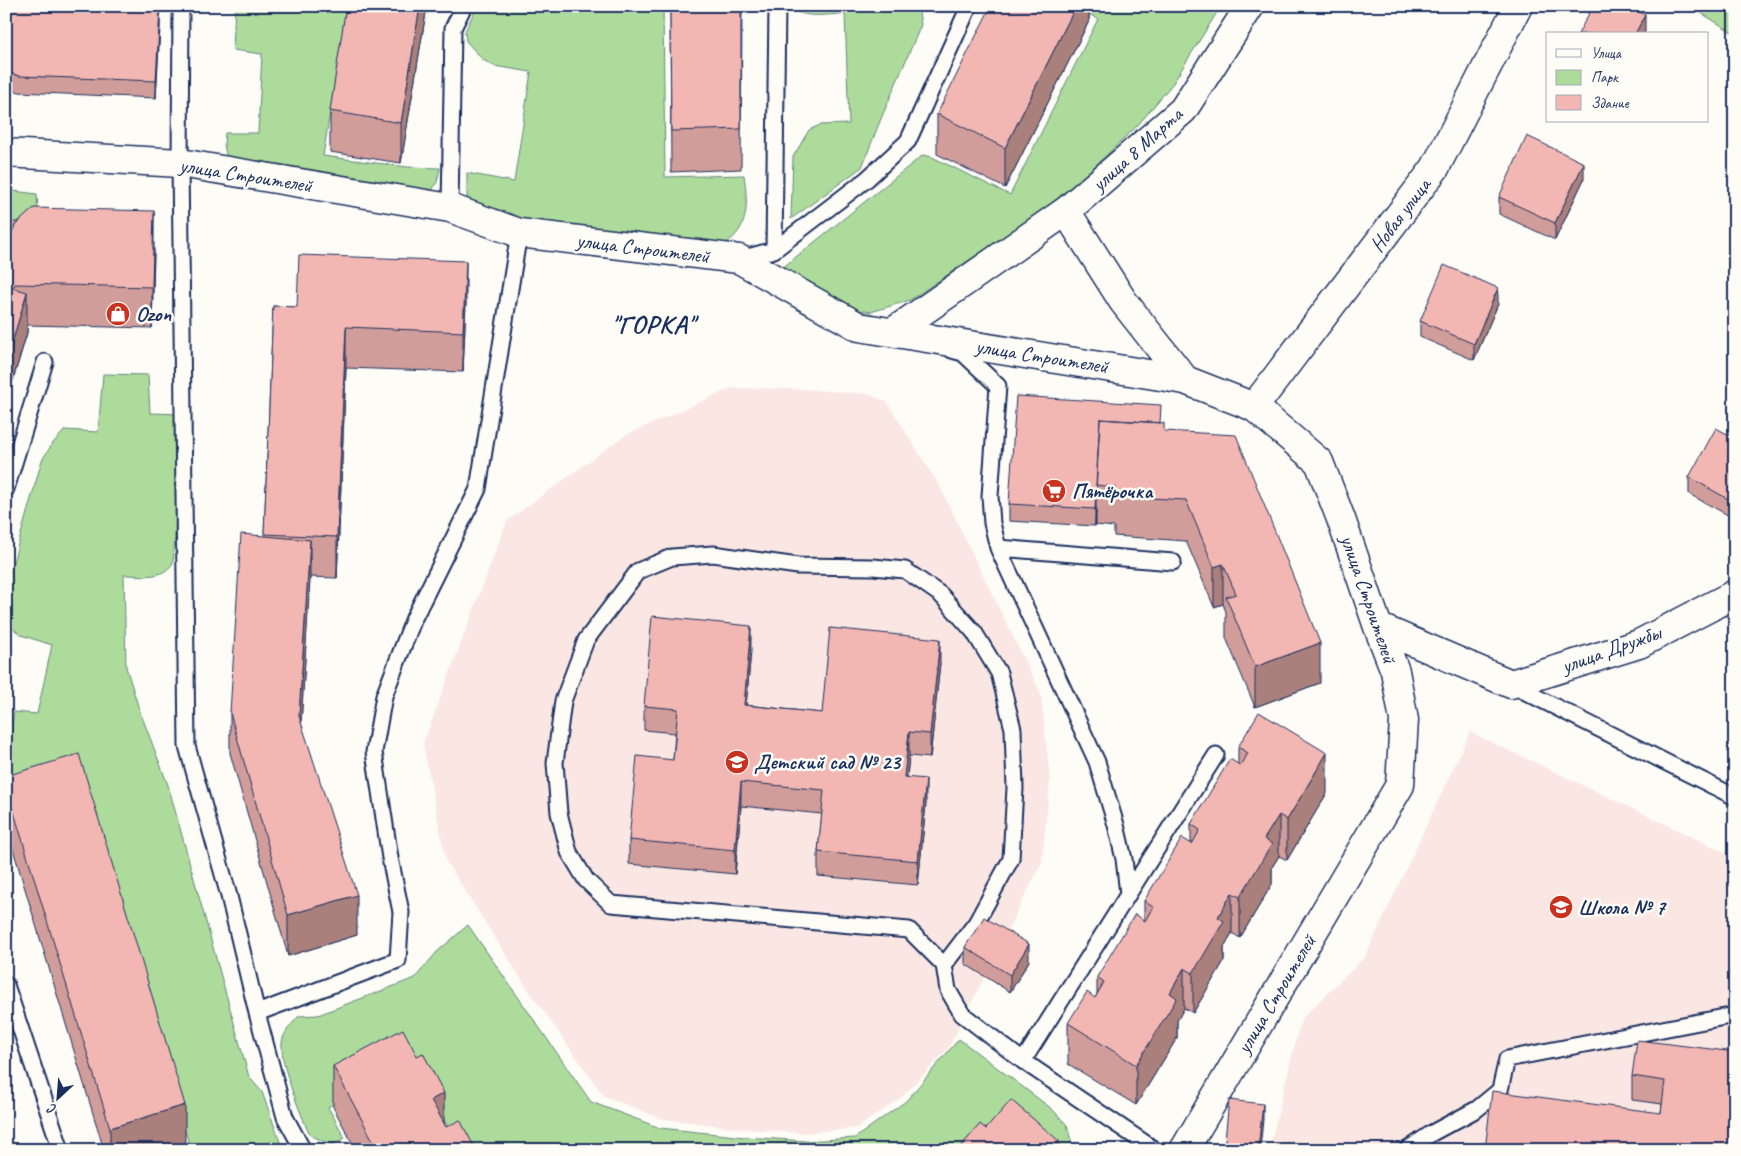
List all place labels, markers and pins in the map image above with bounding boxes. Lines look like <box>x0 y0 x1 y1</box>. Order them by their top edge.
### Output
shop icon: Ozon <box>105 301 131 327</box>
place label: Ozon <box>136 301 171 327</box>
supermarket icon: Пятёрочка <box>1041 478 1067 504</box>
place label: Пятёрочка <box>1072 478 1154 504</box>
school or university icon: Детский сад № 23 <box>724 749 750 775</box>
place label: Детский сад № 23 <box>754 749 903 775</box>
school or university icon: Школа № 7 <box>1548 894 1574 920</box>
place label: Школа № 7 <box>1578 894 1668 920</box>

